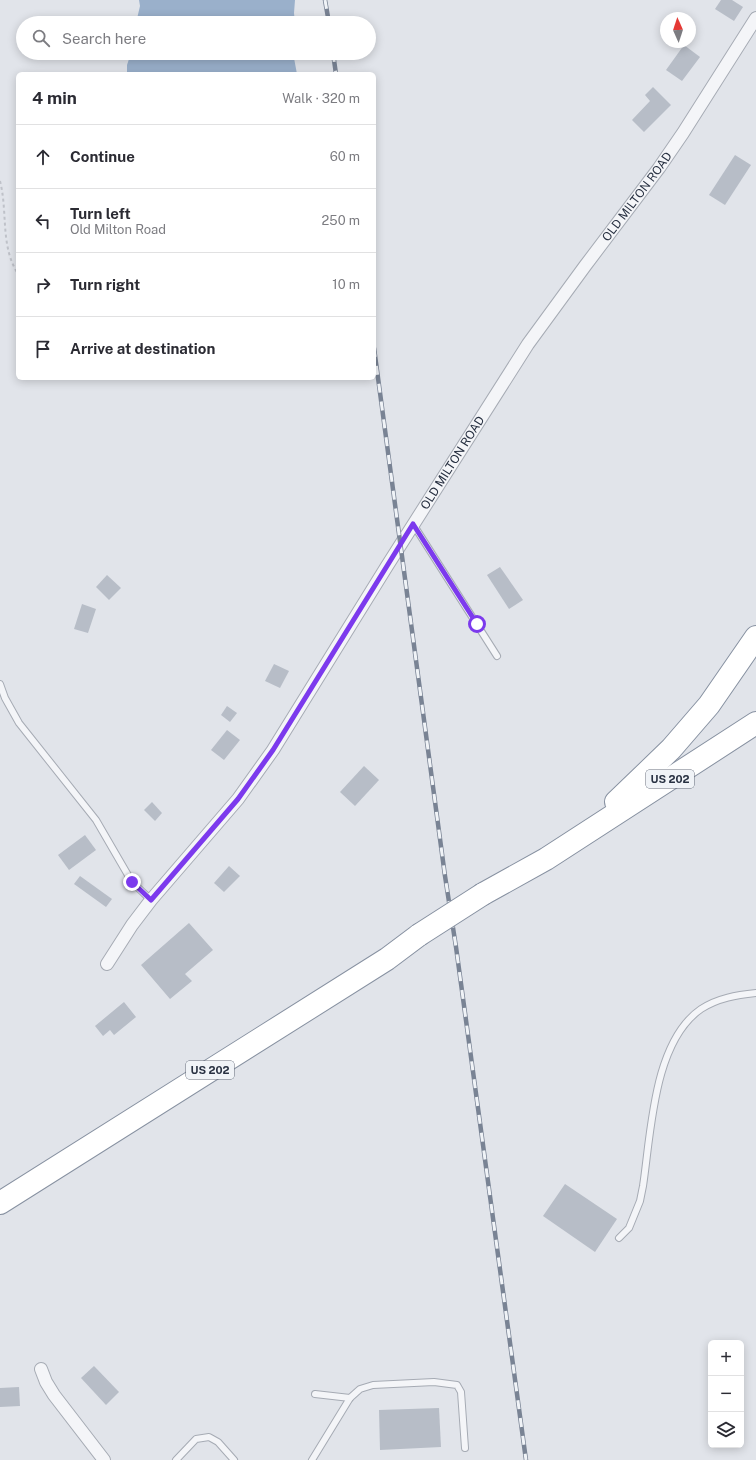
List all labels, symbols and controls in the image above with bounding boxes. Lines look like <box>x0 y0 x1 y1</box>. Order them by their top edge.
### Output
north arrow <box>660 12 696 48</box>
search box <box>16 16 376 60</box>
icon: search <box>30 27 52 49</box>
text: Search here <box>62 30 146 47</box>
text: 4 min <box>32 88 77 108</box>
text: Walk · 320 m <box>282 91 360 106</box>
icon: ahead <box>32 146 54 168</box>
text: Continue <box>70 148 135 165</box>
text: 60 m <box>330 149 360 164</box>
street label: OLD MILTON ROAD <box>599 149 675 244</box>
text: Turn left <box>70 205 131 222</box>
icon: left <box>32 210 54 232</box>
text: 250 m <box>322 213 360 228</box>
text: Old Milton Road <box>70 222 166 237</box>
icon: right <box>32 274 54 296</box>
text: Turn right <box>70 276 140 293</box>
text: 10 m <box>332 277 360 292</box>
icon: arrive <box>32 338 54 360</box>
text: Arrive at destination <box>70 340 215 357</box>
street label: OLD MILTON ROAD <box>418 413 487 512</box>
route start <box>468 615 486 633</box>
road number: US 202 <box>646 770 694 788</box>
route end <box>123 873 141 891</box>
road number: US 202 <box>186 1061 234 1079</box>
map controls <box>708 1340 744 1448</box>
button: + <box>708 1340 744 1376</box>
button: − <box>708 1376 744 1412</box>
button: layers <box>708 1412 744 1448</box>

